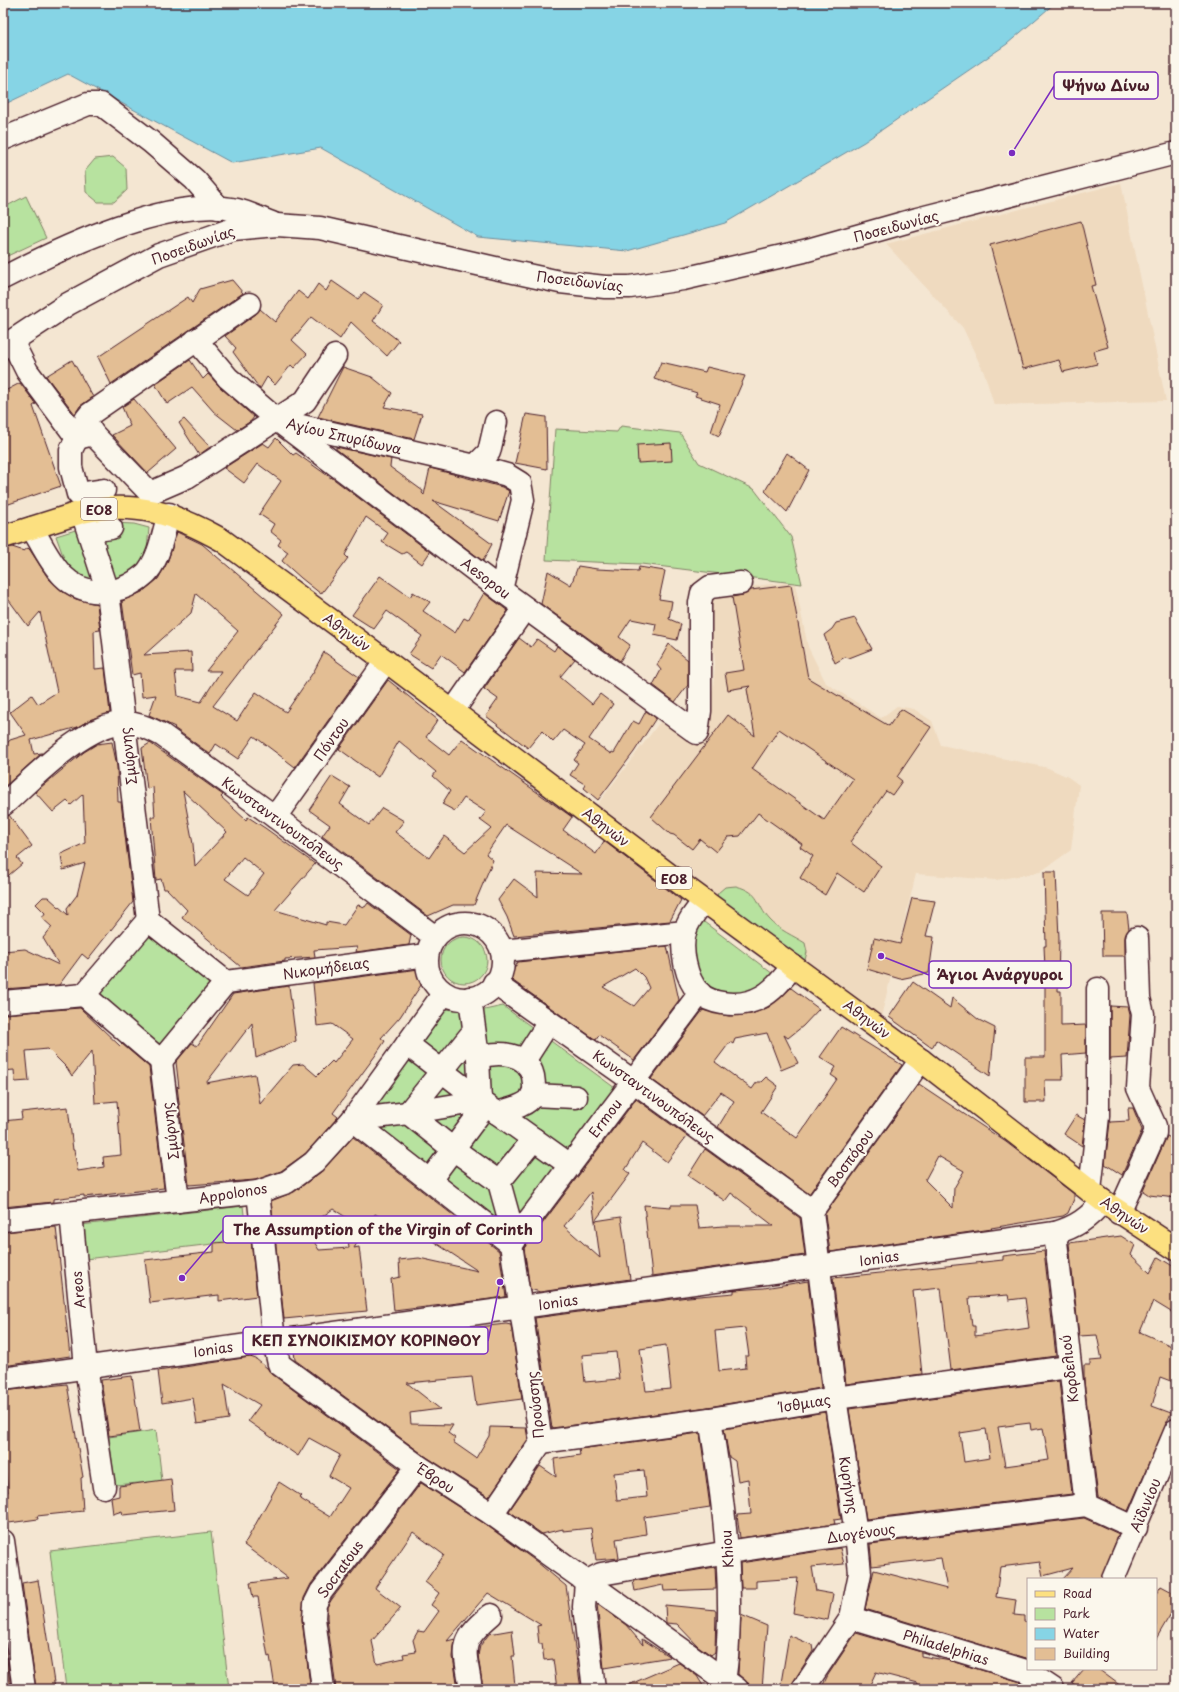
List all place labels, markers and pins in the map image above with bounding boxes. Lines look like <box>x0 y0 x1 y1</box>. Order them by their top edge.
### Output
callout: Ψήνω Δίνω <box>1054 72 1158 99</box>
callout: Άγιοι Ανάργυροι <box>929 961 1071 988</box>
callout: The Assumption of the Virgin of Corinth <box>223 1216 542 1243</box>
callout: ΚΕΠ ΣΥΝΟΙΚΙΣΜΟΥ ΚΟΡΙΝΘΟΥ <box>243 1327 488 1354</box>

